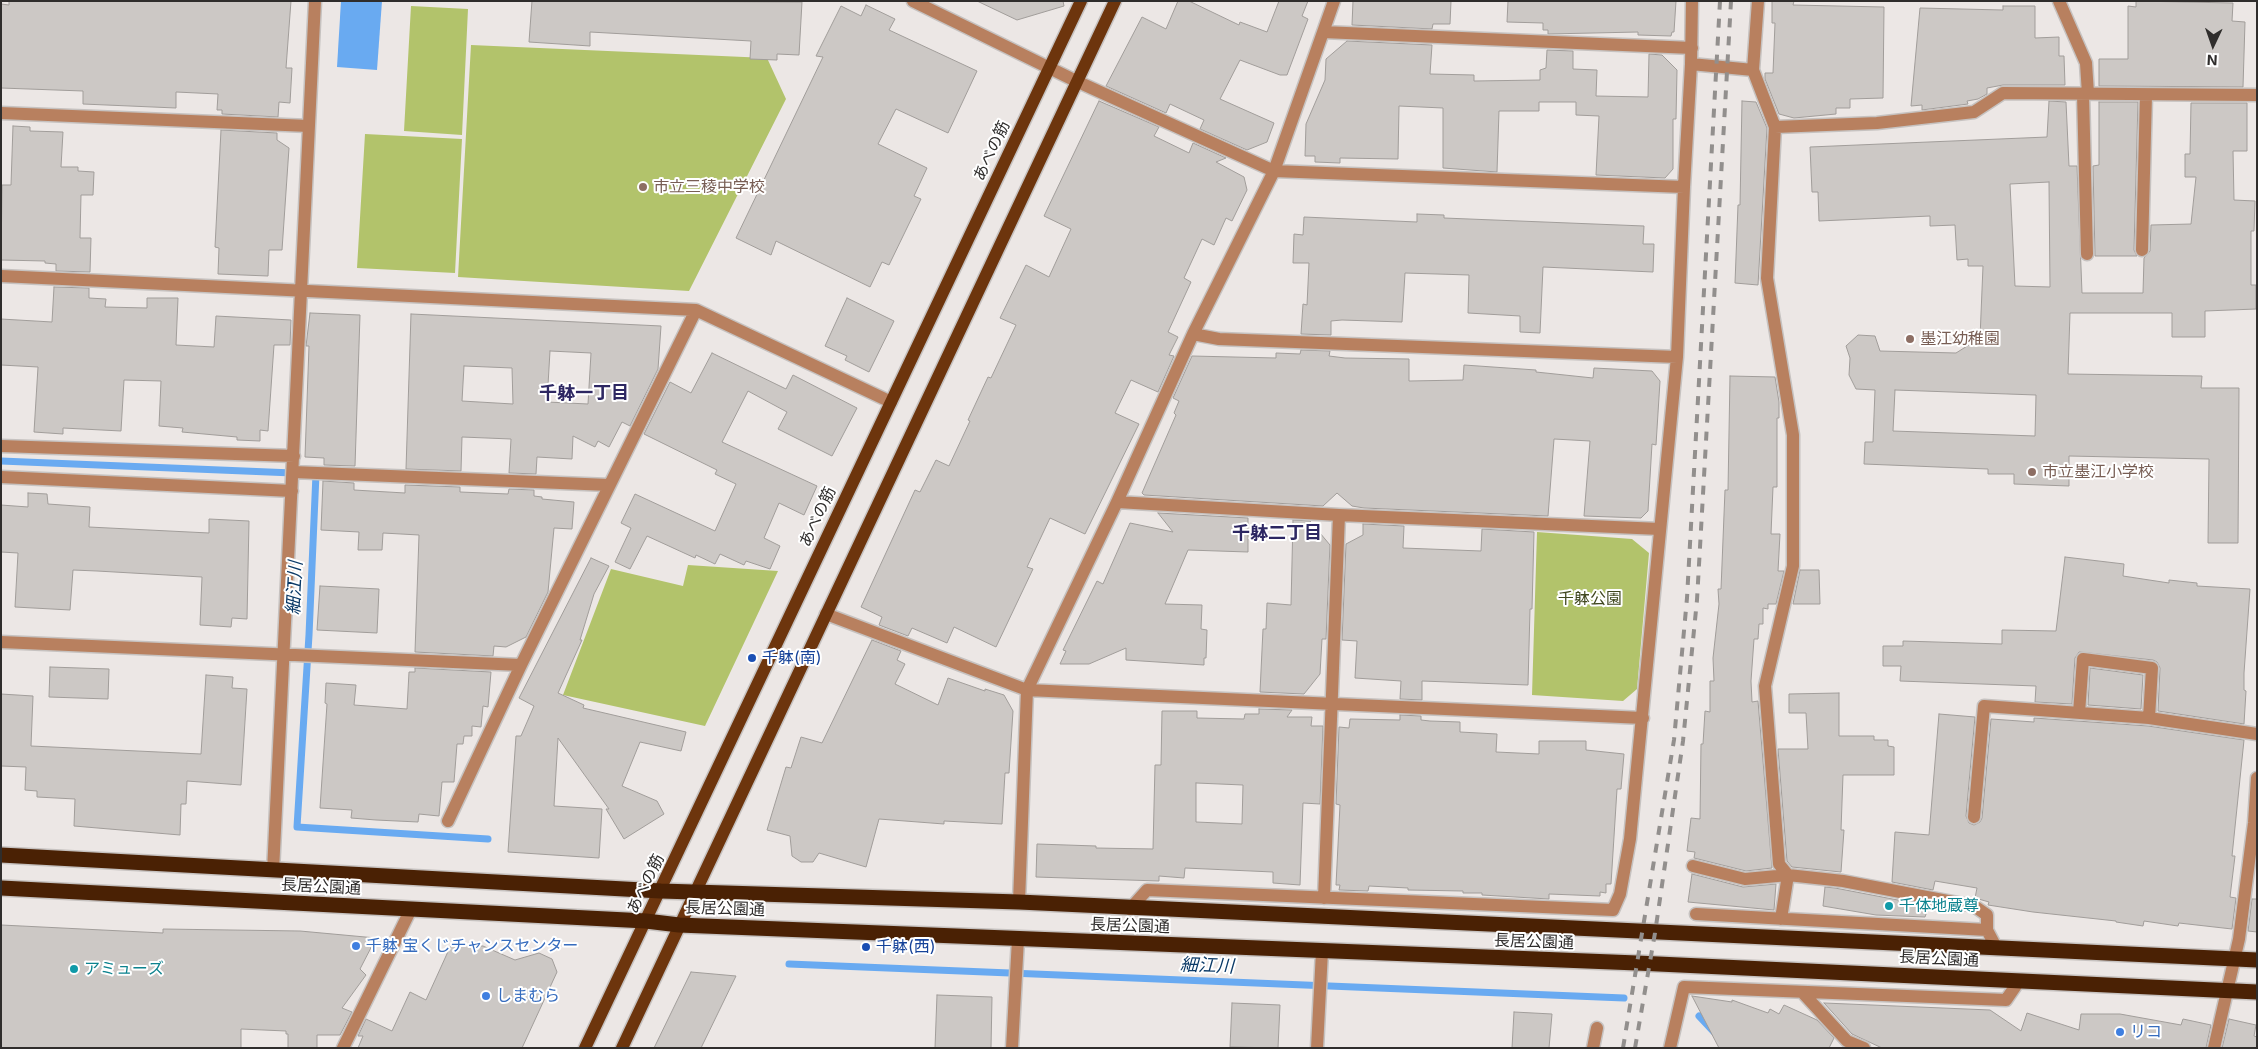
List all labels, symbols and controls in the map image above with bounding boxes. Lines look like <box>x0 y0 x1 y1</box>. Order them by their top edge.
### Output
north arrow <box>2188 20 2238 70</box>
text: N <box>2206 52 2218 69</box>
street label: あべの筋 <box>970 118 1014 184</box>
place label: 市立三稜中学校 <box>653 177 765 197</box>
marker: 市立三稜中学校 <box>637 181 649 193</box>
place label: 墨江幼稚園 <box>1920 329 2000 349</box>
marker: 墨江幼稚園 <box>1904 333 1916 345</box>
district label: 千躰一丁目 <box>539 383 629 405</box>
place label: 市立墨江小学校 <box>2042 462 2154 482</box>
marker: 市立墨江小学校 <box>2026 466 2038 478</box>
street label: あべの筋 <box>796 484 840 550</box>
district label: 千躰二丁目 <box>1232 523 1322 545</box>
water label: 細江川 <box>283 560 307 616</box>
park label: 千躰公園 <box>1558 589 1622 609</box>
place label: 千躰(南) <box>762 648 822 668</box>
marker: 千躰(南) <box>746 652 758 664</box>
street label: あべの筋 <box>623 851 669 917</box>
street label: 長居公園通 <box>281 875 361 899</box>
place label: 千体地蔵尊 <box>1899 896 1979 916</box>
street label: 長居公園通 <box>685 898 765 920</box>
marker: 千体地蔵尊 <box>1883 900 1895 912</box>
street label: 長居公園通 <box>1090 915 1170 937</box>
street label: 長居公園通 <box>1494 931 1574 953</box>
place label: 千躰 宝くじチャンスセンター <box>366 936 578 956</box>
place label: 千躰(西) <box>876 937 936 957</box>
marker: 千躰 宝くじチャンスセンター <box>350 940 362 952</box>
marker: 千躰(西) <box>860 941 872 953</box>
street label: 長居公園通 <box>1899 947 1979 971</box>
water label: 細江川 <box>1180 954 1234 978</box>
place label: アミューズ <box>84 959 164 979</box>
marker: アミューズ <box>68 963 80 975</box>
place label: しまむら <box>496 986 560 1006</box>
marker: しまむら <box>480 990 492 1002</box>
place label: リコ <box>2130 1022 2162 1042</box>
marker: リコ <box>2114 1026 2126 1038</box>

